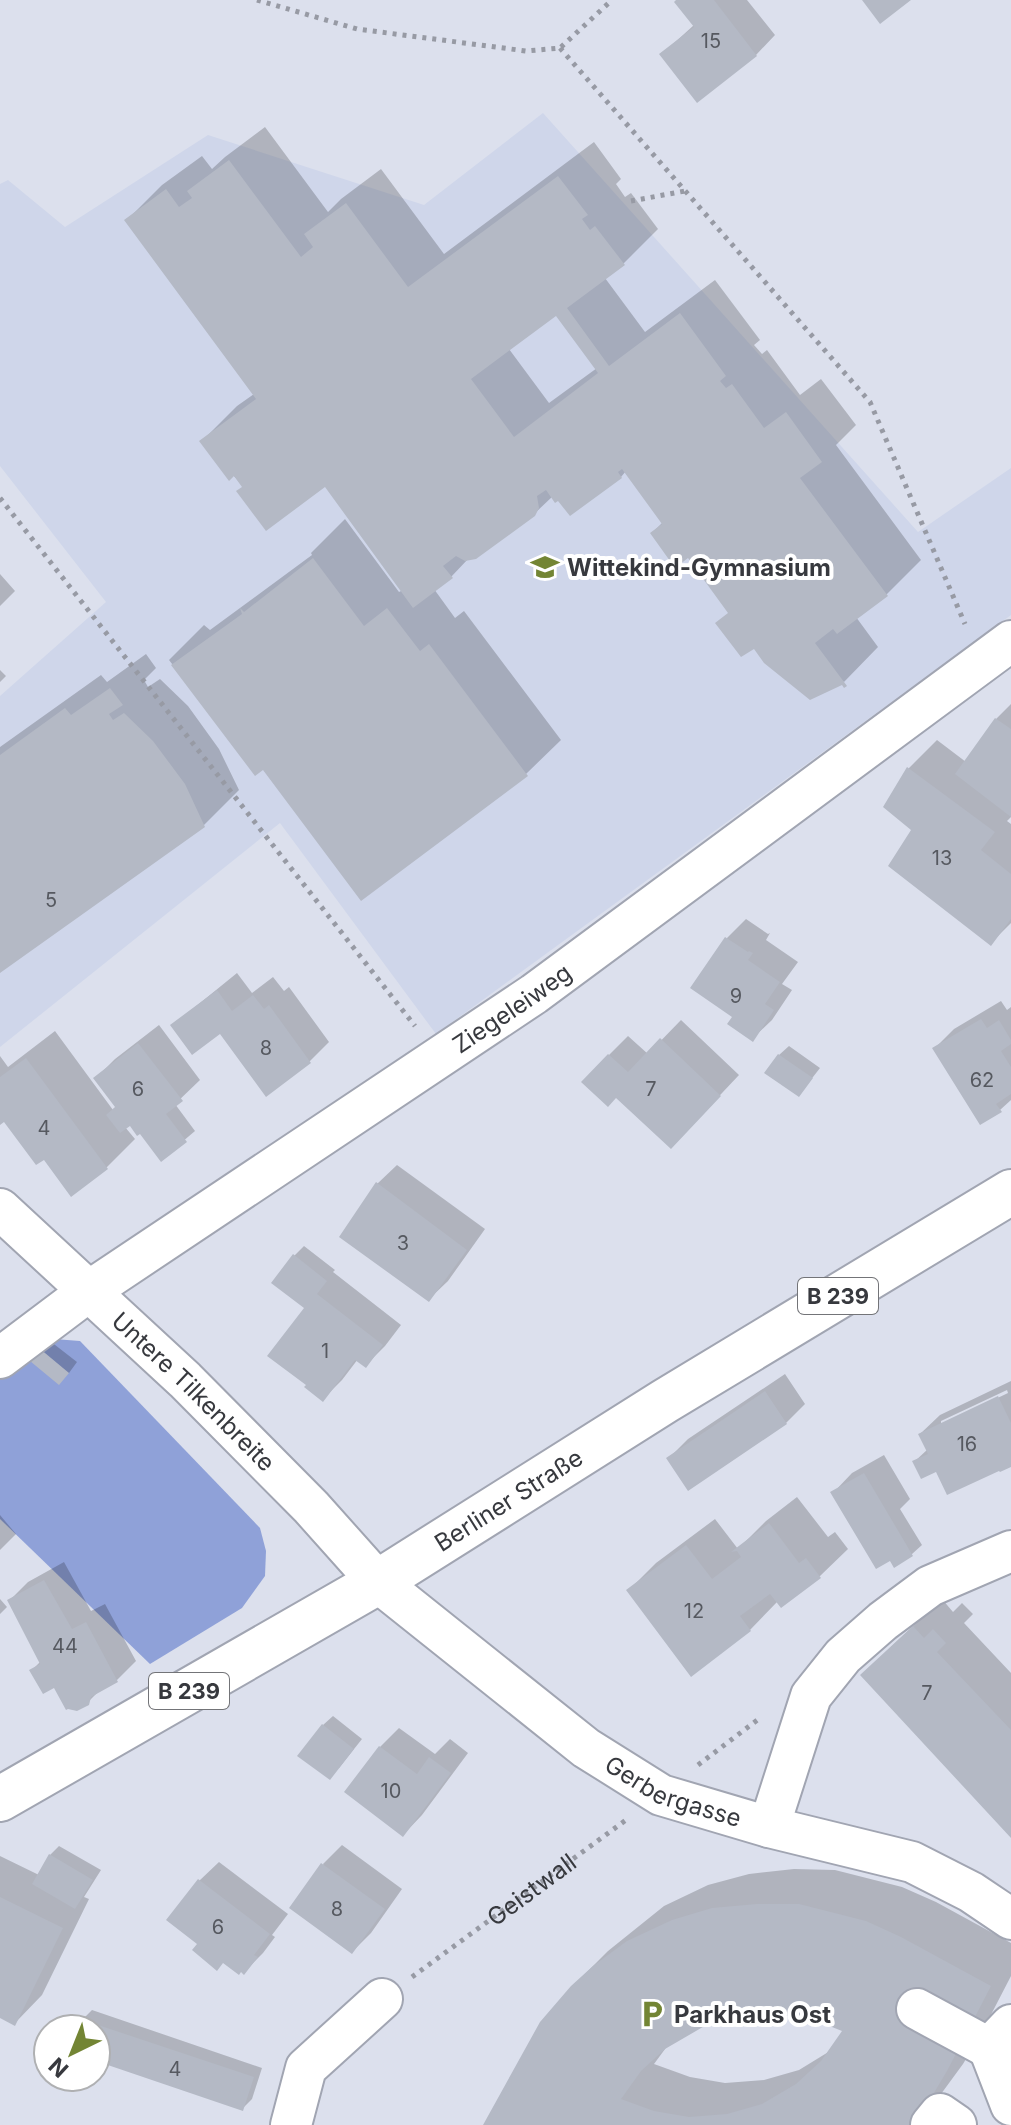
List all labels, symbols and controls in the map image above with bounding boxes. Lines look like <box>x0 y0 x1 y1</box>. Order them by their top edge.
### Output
house number: 15 <box>701 29 721 53</box>
school or university icon: Wittekind-Gymnasium <box>530 552 560 582</box>
place label: Wittekind-Gymnasium <box>567 553 831 582</box>
house number: 13 <box>932 846 952 870</box>
house number: 5 <box>45 888 57 912</box>
street label: Ziegeleiweg <box>447 957 577 1059</box>
house number: 9 <box>730 984 742 1008</box>
house number: 8 <box>260 1036 272 1060</box>
house number: 62 <box>970 1068 994 1092</box>
house number: 6 <box>132 1077 144 1101</box>
house number: 7 <box>645 1077 657 1101</box>
house number: 4 <box>38 1116 50 1140</box>
house number: 3 <box>397 1231 409 1255</box>
road number: B 239 <box>798 1278 878 1314</box>
street label: Untere Tilkenbreite <box>106 1306 281 1477</box>
house number: 1 <box>321 1339 329 1363</box>
house number: 16 <box>957 1432 977 1456</box>
street label: Berliner Straße <box>429 1442 588 1557</box>
house number: 12 <box>684 1599 704 1623</box>
house number: 44 <box>52 1634 78 1658</box>
road number: B 239 <box>149 1673 229 1709</box>
house number: 7 <box>921 1681 933 1705</box>
street label: Gerbergasse <box>600 1749 745 1833</box>
house number: 10 <box>381 1779 401 1803</box>
street label: Geistwall <box>481 1847 582 1932</box>
house number: 8 <box>331 1897 343 1921</box>
house number: 6 <box>212 1915 224 1939</box>
parking icon: Parkhaus Ost <box>637 1999 667 2029</box>
place label: Parkhaus Ost <box>674 2000 831 2029</box>
north arrow <box>32 2013 112 2093</box>
text: N <box>43 2052 73 2083</box>
house number: 4 <box>169 2057 181 2081</box>

